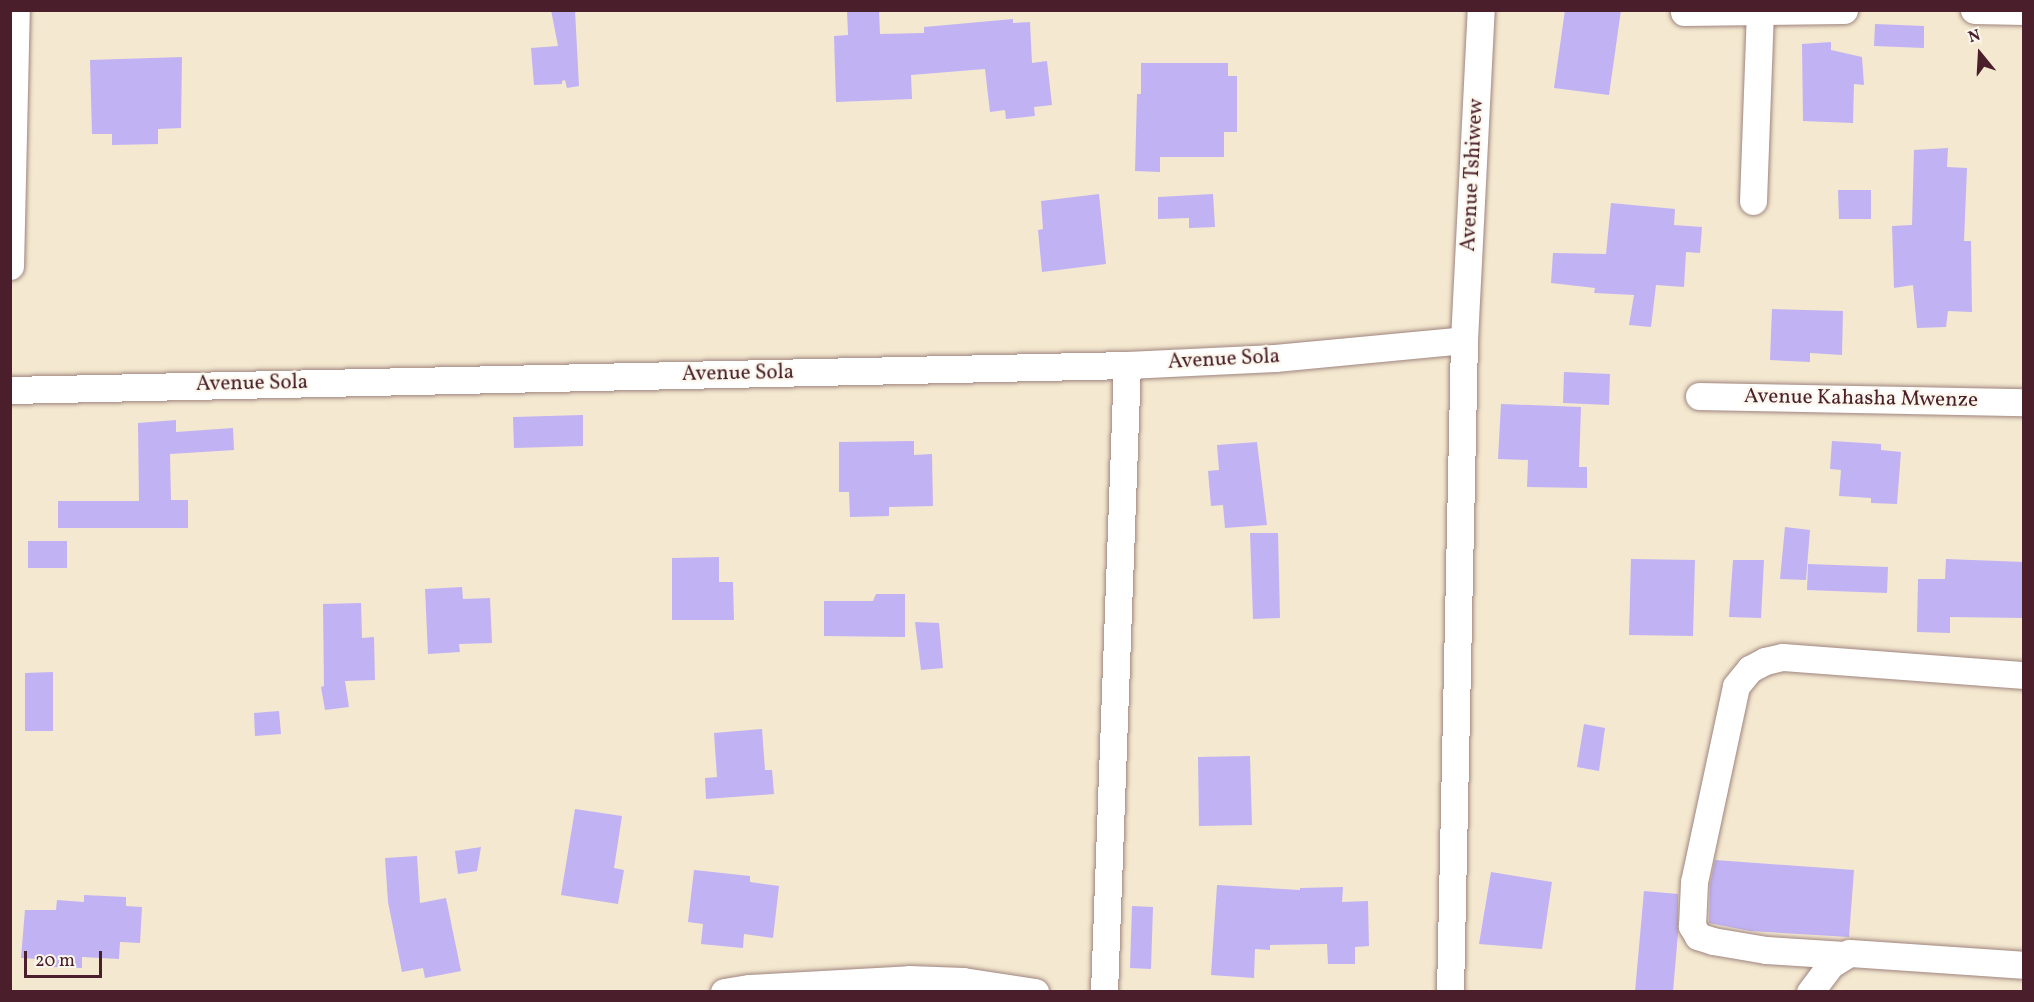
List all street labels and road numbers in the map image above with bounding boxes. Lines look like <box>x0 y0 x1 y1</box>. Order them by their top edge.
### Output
street label: Avenue Tshiwew <box>1456 97 1490 253</box>
street label: Avenue Sola <box>1167 344 1281 376</box>
street label: Avenue Sola <box>682 360 794 388</box>
street label: Avenue Sola <box>196 370 308 398</box>
street label: Avenue Kahasha Mwenze <box>1744 384 1978 414</box>

